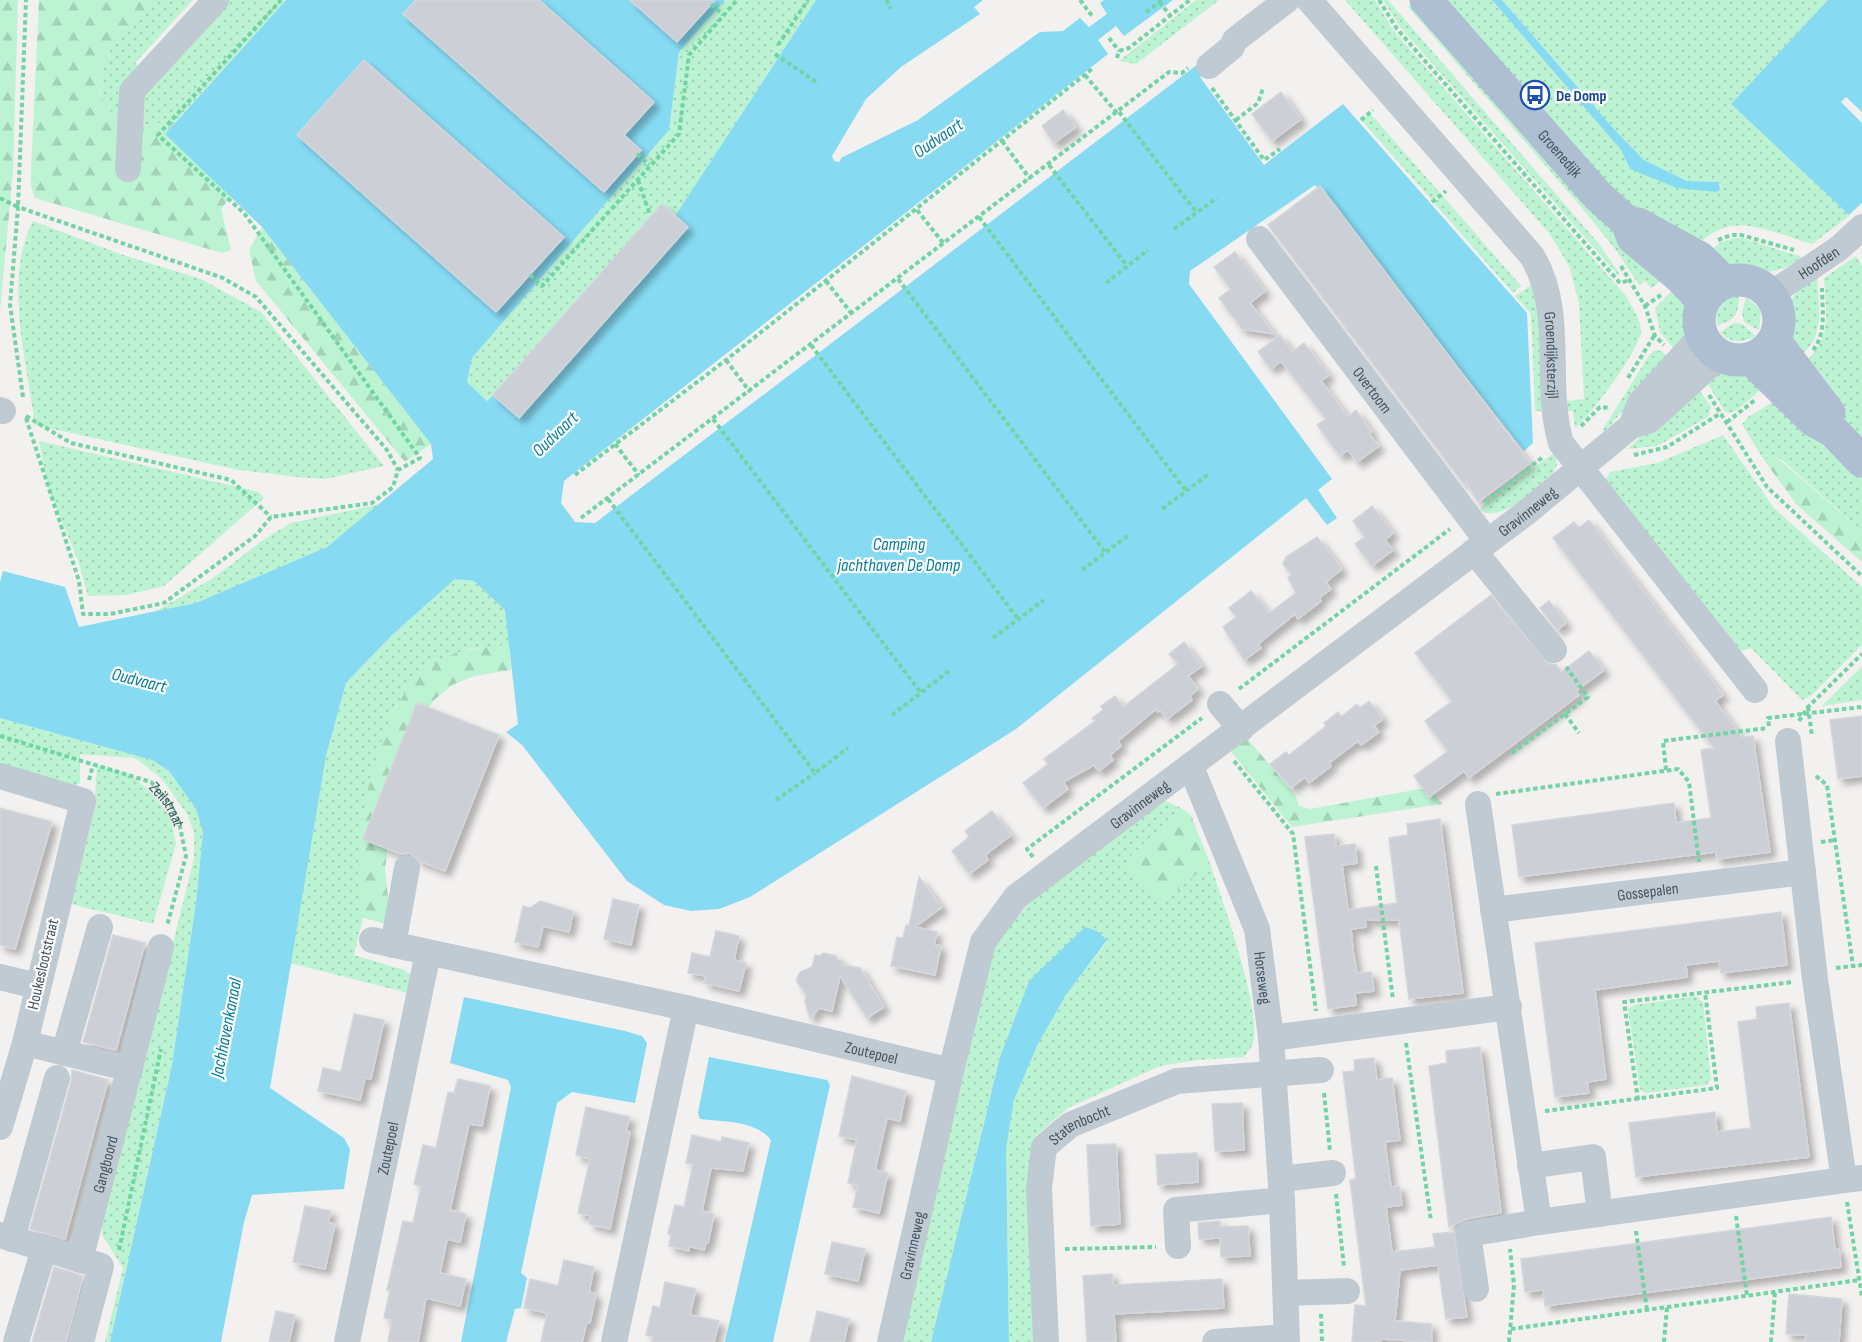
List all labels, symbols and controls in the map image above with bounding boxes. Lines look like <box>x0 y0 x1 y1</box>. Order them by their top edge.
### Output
bus stop icon: De Domp <box>1519 79 1551 111</box>
place label: De Domp <box>1556 87 1606 106</box>
water label: Oudvaart <box>909 114 968 163</box>
street label: Groenedijk <box>1533 126 1586 182</box>
street label: Hoofden <box>1795 243 1843 284</box>
street label: Groendijksterzijl <box>1539 311 1562 399</box>
street label: Overtoom <box>1348 364 1395 418</box>
water label: Oudvaart <box>528 407 583 461</box>
street label: Gravinneweg <box>1495 483 1561 541</box>
water label: Camping jachthaven De Domp <box>836 534 961 576</box>
water label: Oudvaart <box>110 664 169 698</box>
street label: Gravinneweg <box>1107 777 1174 834</box>
street label: Zeilstraat <box>145 779 188 829</box>
street label: Gossepalen <box>1616 879 1680 906</box>
street label: Houkeslootstraat <box>24 917 63 1012</box>
street label: Horseweg <box>1249 950 1275 1005</box>
water label: Jachhavenkanaal <box>206 976 247 1080</box>
street label: Zoutepoel <box>843 1038 899 1069</box>
street label: Statenbocht <box>1046 1102 1113 1150</box>
street label: Zoutepoel <box>374 1120 404 1177</box>
street label: Gangboord <box>90 1134 123 1195</box>
street label: Gravinneweg <box>896 1210 930 1282</box>

